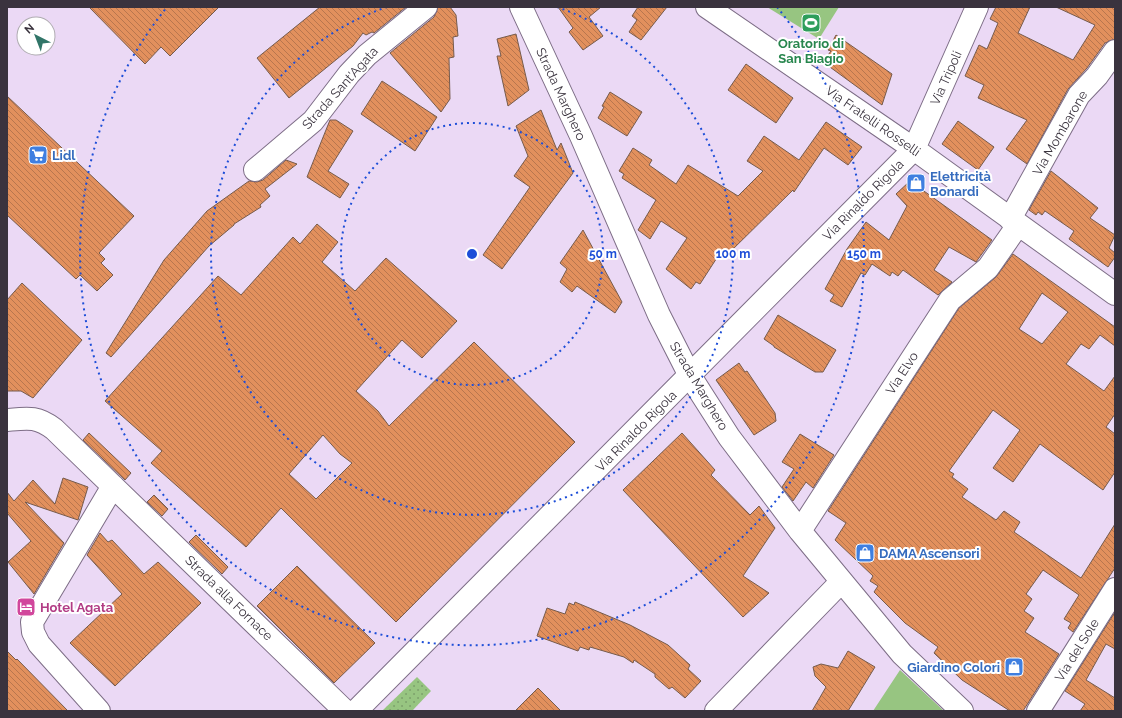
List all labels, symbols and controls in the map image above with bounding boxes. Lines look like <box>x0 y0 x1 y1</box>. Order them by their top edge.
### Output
sports icon: Oratorio di San Biagio <box>800 12 822 34</box>
north arrow <box>16 16 56 56</box>
text: N <box>22 21 37 37</box>
place label: Oratorio di San Biagio <box>778 36 844 66</box>
street label: Strada Sant'Agata <box>299 44 381 132</box>
street label: Strada Marghero <box>533 45 589 143</box>
street label: Via Tripoli <box>927 48 965 108</box>
street label: Via Fratelli Rosselli <box>823 83 923 159</box>
street label: Via Mombarone <box>1030 88 1091 178</box>
supermarket icon: Lidl <box>27 144 49 166</box>
place label: Lidl <box>52 148 76 163</box>
street label: Via Rinaldo Rigola <box>819 156 907 244</box>
place label: Elettricità Bonardi <box>930 169 992 199</box>
shop icon: Elettricità Bonardi <box>905 172 927 194</box>
centre of rings <box>465 247 479 261</box>
text: 50 m <box>589 247 617 261</box>
text: 100 m <box>716 247 750 261</box>
text: 150 m <box>847 247 881 261</box>
street label: Strada Marghero <box>667 339 731 433</box>
street label: Via Elvo <box>883 349 921 397</box>
street label: Via Rinaldo Rigola <box>592 387 680 475</box>
shop icon: DAMA Ascensori <box>854 542 876 564</box>
place label: DAMA Ascensori <box>879 546 980 561</box>
street label: Strada alla Fornace <box>182 552 276 644</box>
hotel icon: Hotel Agata <box>15 596 37 618</box>
place label: Hotel Agata <box>40 600 114 615</box>
street label: Via del Sole <box>1052 616 1102 684</box>
shop icon: Giardino Colori <box>1003 656 1025 678</box>
place label: Giardino Colori <box>907 660 1000 675</box>

